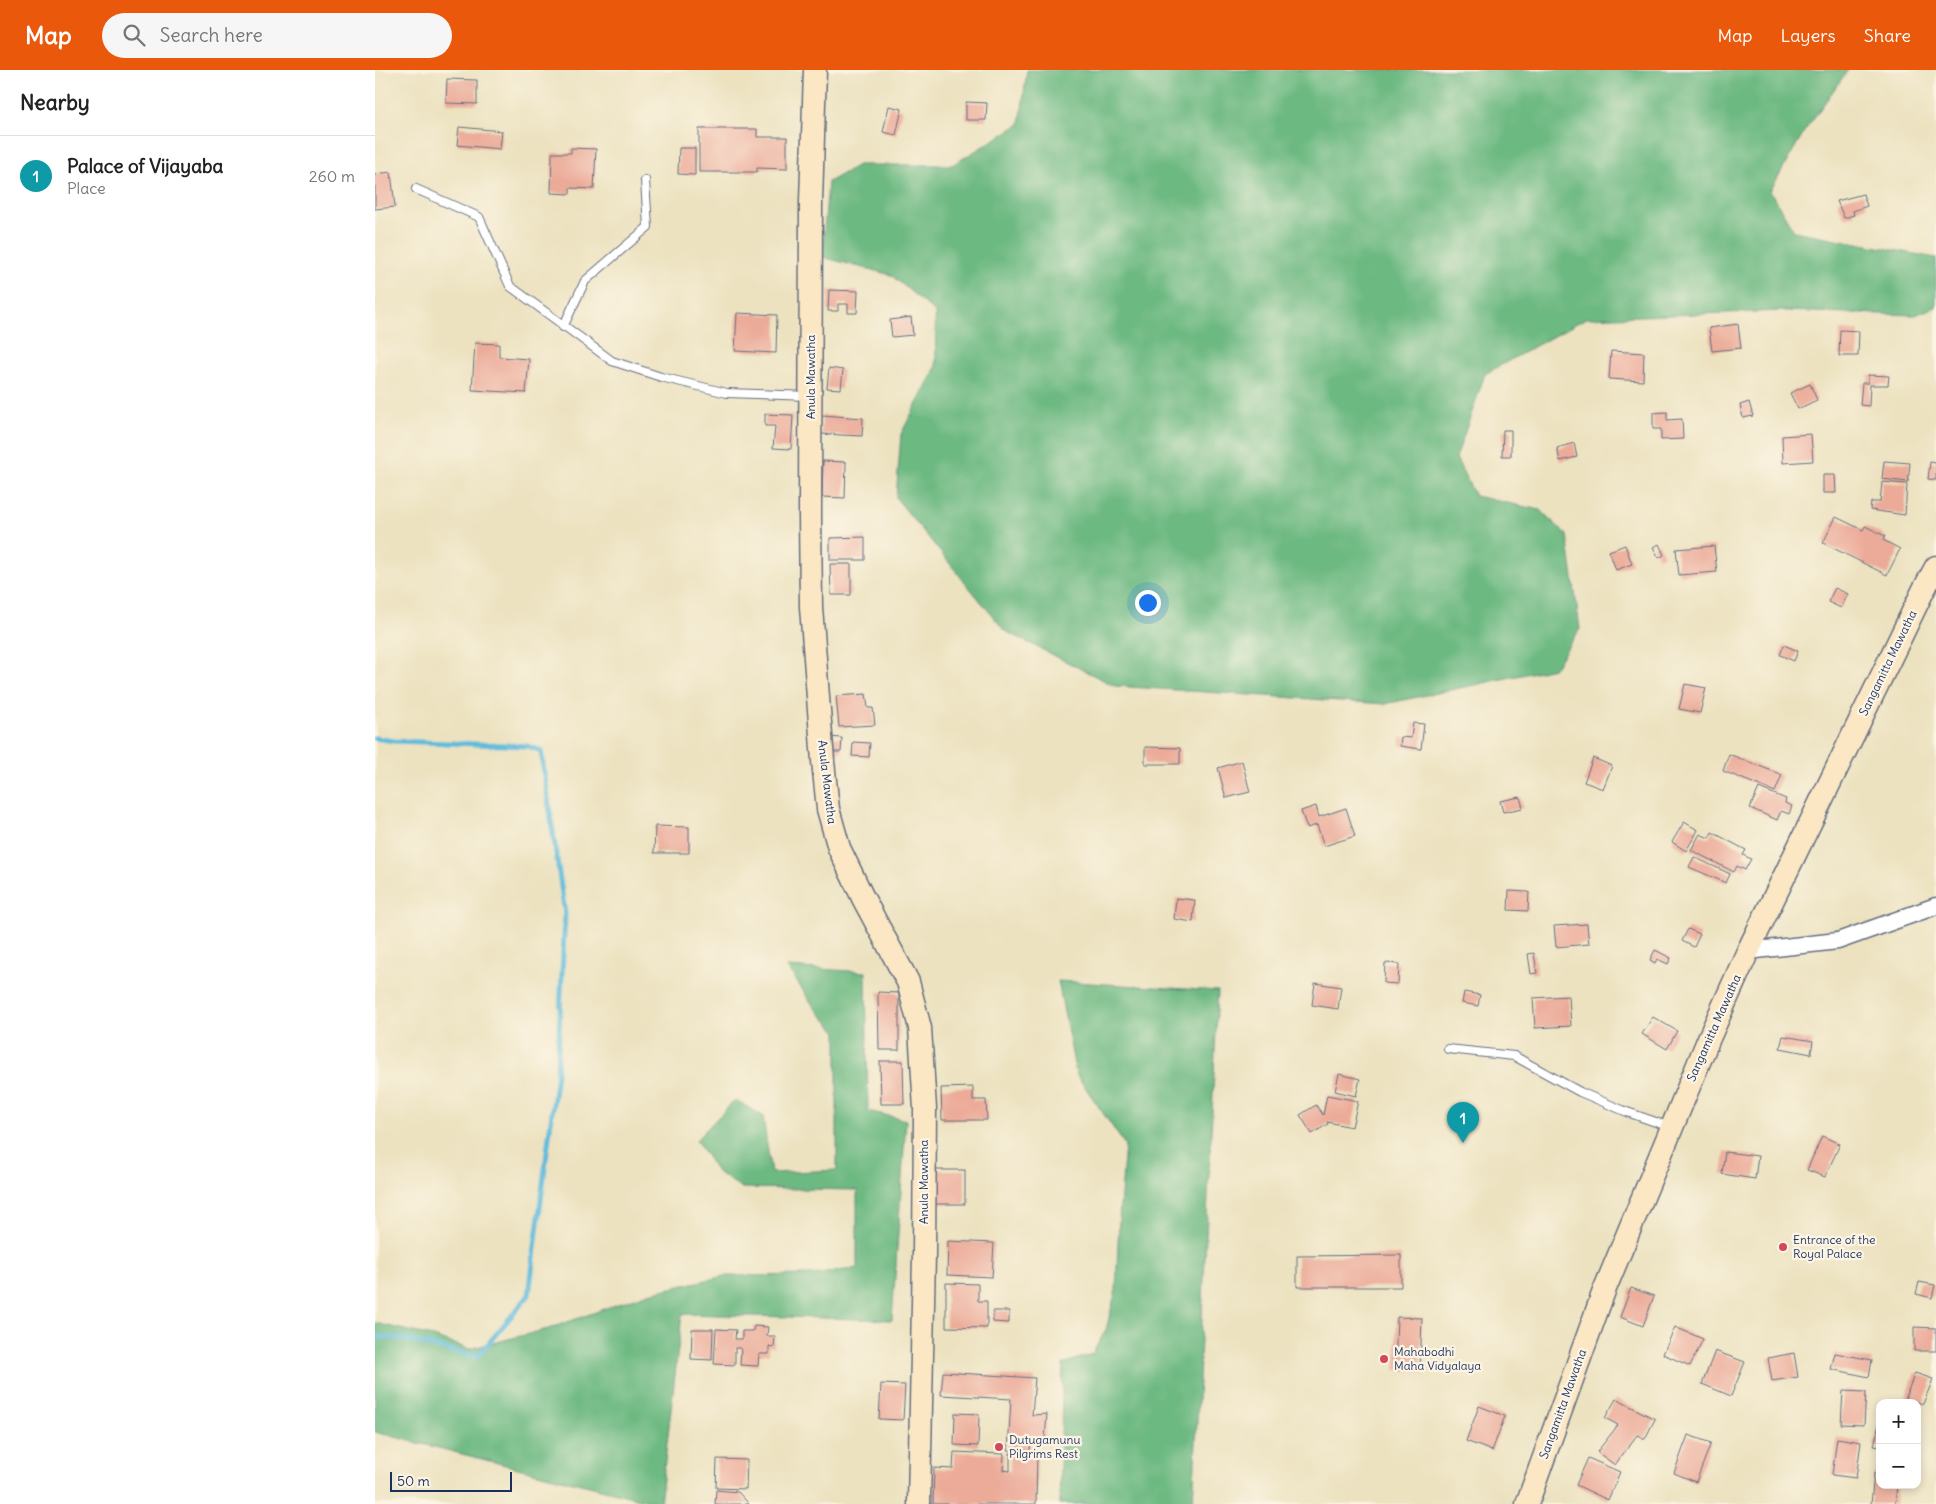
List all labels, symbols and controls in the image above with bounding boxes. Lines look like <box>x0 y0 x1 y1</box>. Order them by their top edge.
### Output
search box <box>102 13 452 58</box>
text: Map <box>25 20 72 50</box>
icon: search <box>120 21 148 49</box>
text: Search here <box>160 23 263 47</box>
text: Map <box>1717 24 1752 47</box>
text: Layers <box>1780 24 1836 47</box>
text: Share <box>1864 24 1911 47</box>
text: Nearby <box>20 89 90 116</box>
text: Palace of Vijayaba <box>67 154 223 178</box>
text: 1 <box>33 166 39 186</box>
text: 260 m <box>309 166 355 186</box>
text: Place <box>67 178 106 198</box>
street label: Anula Mawatha <box>803 335 818 419</box>
your location <box>1135 590 1161 616</box>
street label: Sangamitta Mawatha <box>1855 607 1920 718</box>
street label: Anula Mawatha <box>815 739 840 825</box>
street label: Sangamitta Mawatha <box>1683 972 1744 1084</box>
pin: 1 <box>1447 1102 1479 1143</box>
street label: Anula Mawatha <box>916 1140 931 1224</box>
place label: Entrance of the Royal Palace <box>1793 1232 1876 1261</box>
marker: Entrance of the Royal Palace <box>1777 1241 1789 1253</box>
place label: Mahabodhi Maha Vidyalaya <box>1394 1344 1481 1373</box>
street label: Sangamitta Mawatha <box>1536 1347 1589 1461</box>
marker: Mahabodhi Maha Vidyalaya <box>1378 1353 1390 1365</box>
map controls <box>1876 1399 1921 1489</box>
button: + <box>1876 1399 1921 1444</box>
place label: Dutugamunu Pilgrims Rest <box>1009 1432 1080 1461</box>
marker: Dutugamunu Pilgrims Rest <box>993 1441 1005 1453</box>
button: − <box>1876 1444 1921 1489</box>
scale bar <box>390 1469 513 1492</box>
text: 50 m <box>397 1472 430 1490</box>

